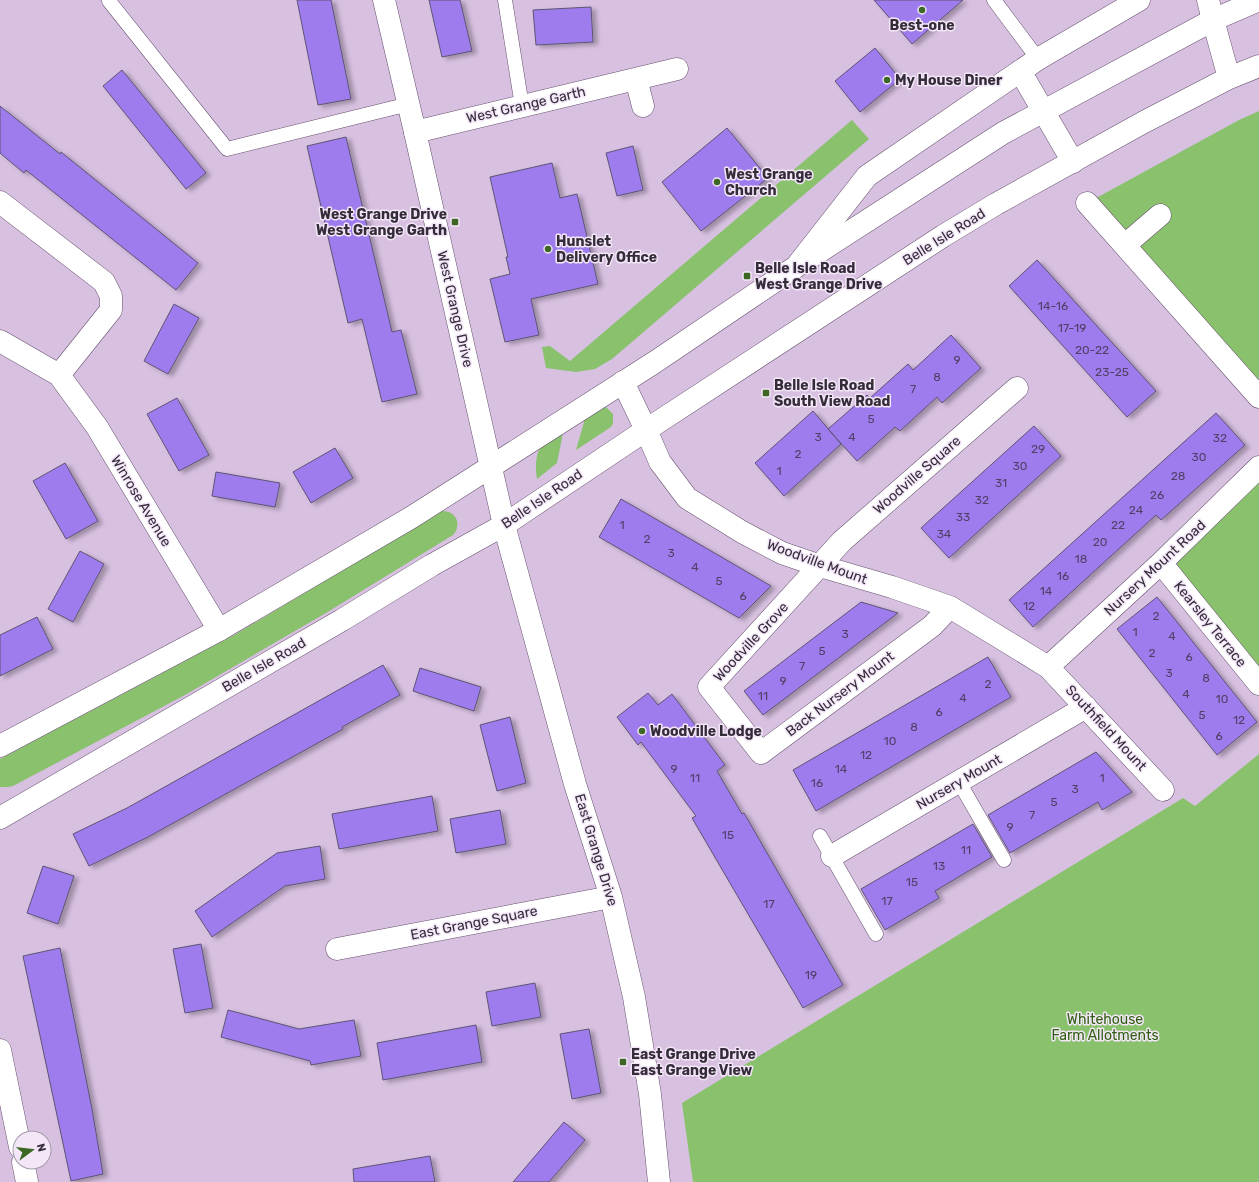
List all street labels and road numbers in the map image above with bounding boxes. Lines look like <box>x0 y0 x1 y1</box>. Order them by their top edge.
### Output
street label: West Grange Garth <box>465 83 587 127</box>
street label: Belle Isle Road <box>900 205 988 269</box>
street label: West Grange Drive <box>433 249 477 369</box>
street label: Woodville Square <box>870 432 964 518</box>
street label: Winrose Avenue <box>107 452 175 550</box>
street label: Belle Isle Road <box>498 466 586 532</box>
street label: Nursery Mount Road <box>1101 517 1209 619</box>
street label: Woodville Mount <box>764 536 870 588</box>
street label: Kearsley Terrace <box>1170 578 1250 671</box>
street label: Woodville Grove <box>710 599 792 685</box>
street label: Belle Isle Road <box>219 634 309 696</box>
street label: Back Nursery Mount <box>782 647 898 740</box>
street label: Southfield Mount <box>1062 682 1150 775</box>
street label: Nursery Mount <box>913 750 1005 813</box>
street label: East Grange Drive <box>571 792 621 908</box>
street label: East Grange Square <box>409 902 539 944</box>

